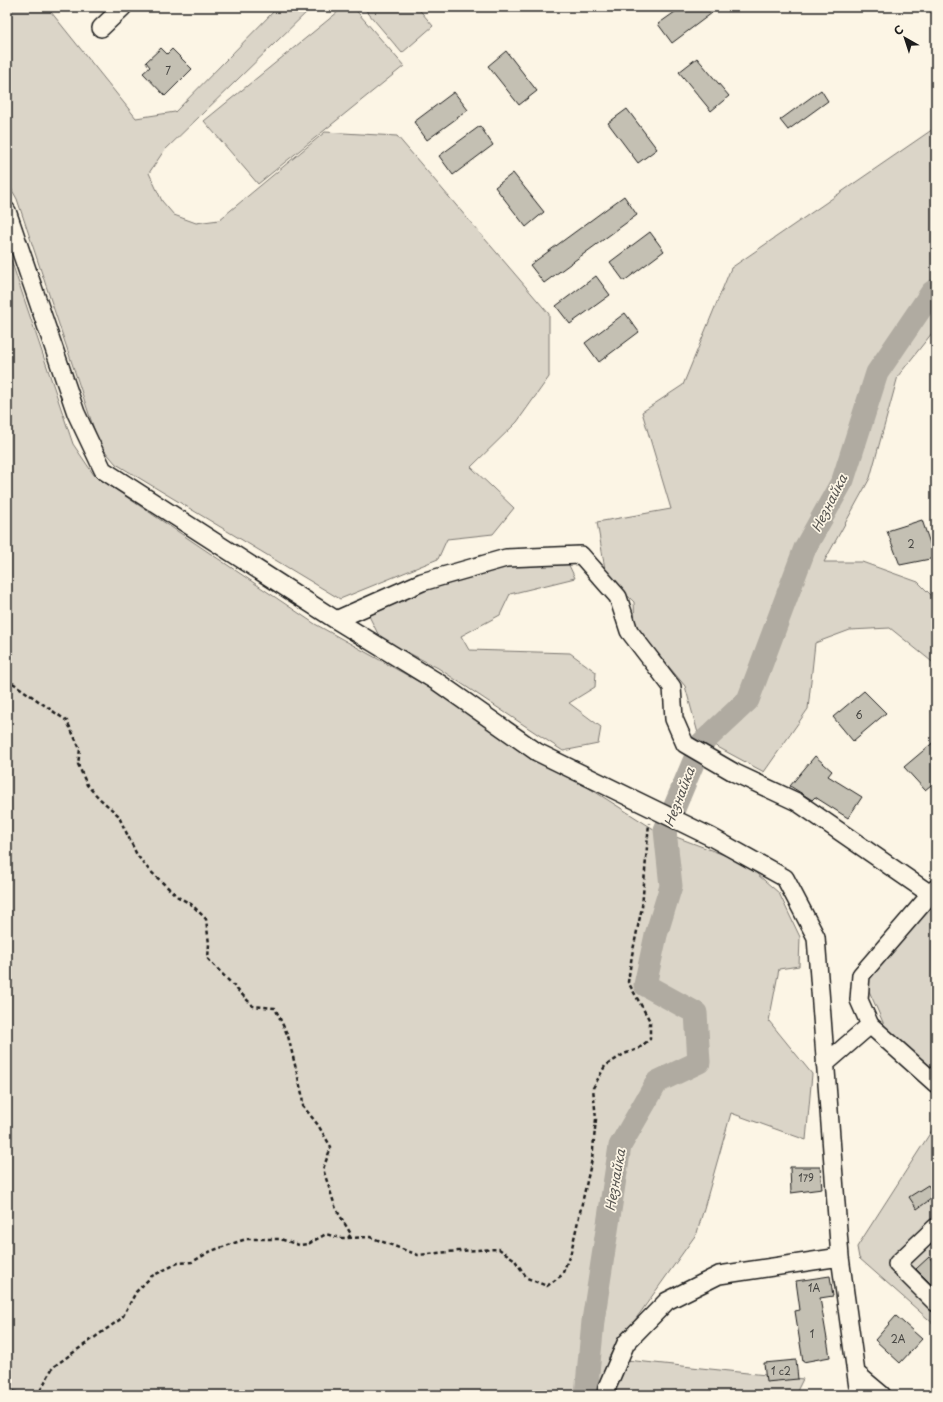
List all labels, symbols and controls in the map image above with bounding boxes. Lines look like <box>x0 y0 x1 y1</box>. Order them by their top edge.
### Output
north arrow <box>885 18 925 58</box>
text: С <box>890 21 907 39</box>
house number: 7 <box>165 63 171 78</box>
water label: Незнайка <box>806 470 852 535</box>
house number: 2 <box>907 536 915 551</box>
house number: 6 <box>855 707 863 722</box>
water label: Незнайка <box>658 763 699 829</box>
water label: Незнайка <box>600 1147 629 1212</box>
house number: 179 <box>798 1170 814 1185</box>
house number: 1А <box>808 1280 820 1295</box>
house number: 1 <box>810 1326 814 1341</box>
house number: 2А <box>891 1331 906 1346</box>
house number: 1 с2 <box>771 1363 791 1378</box>

